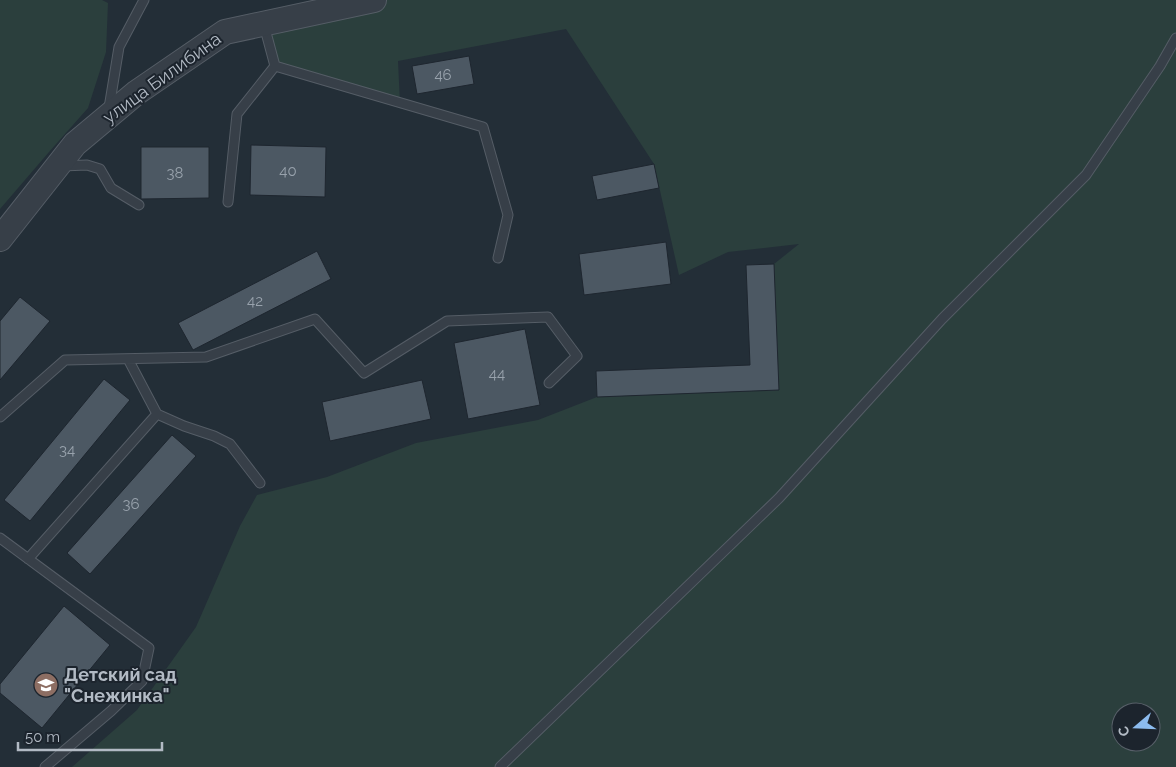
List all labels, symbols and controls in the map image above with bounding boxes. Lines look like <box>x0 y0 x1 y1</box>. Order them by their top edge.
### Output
street label: улица Билибина <box>99 28 225 127</box>
house number: 46 <box>434 66 452 84</box>
house number: 40 <box>279 162 297 180</box>
house number: 38 <box>167 164 184 182</box>
house number: 42 <box>247 292 263 310</box>
house number: 44 <box>489 365 505 383</box>
house number: 34 <box>59 441 75 459</box>
house number: 36 <box>122 495 140 513</box>
place label: Детский сад "Снежинка" <box>64 664 177 706</box>
school or university icon: Детский сад "Снежинка" <box>33 672 59 698</box>
north arrow <box>1111 702 1161 752</box>
scale bar <box>18 720 161 752</box>
text: С <box>1114 724 1133 738</box>
text: 50 m <box>25 728 60 746</box>

